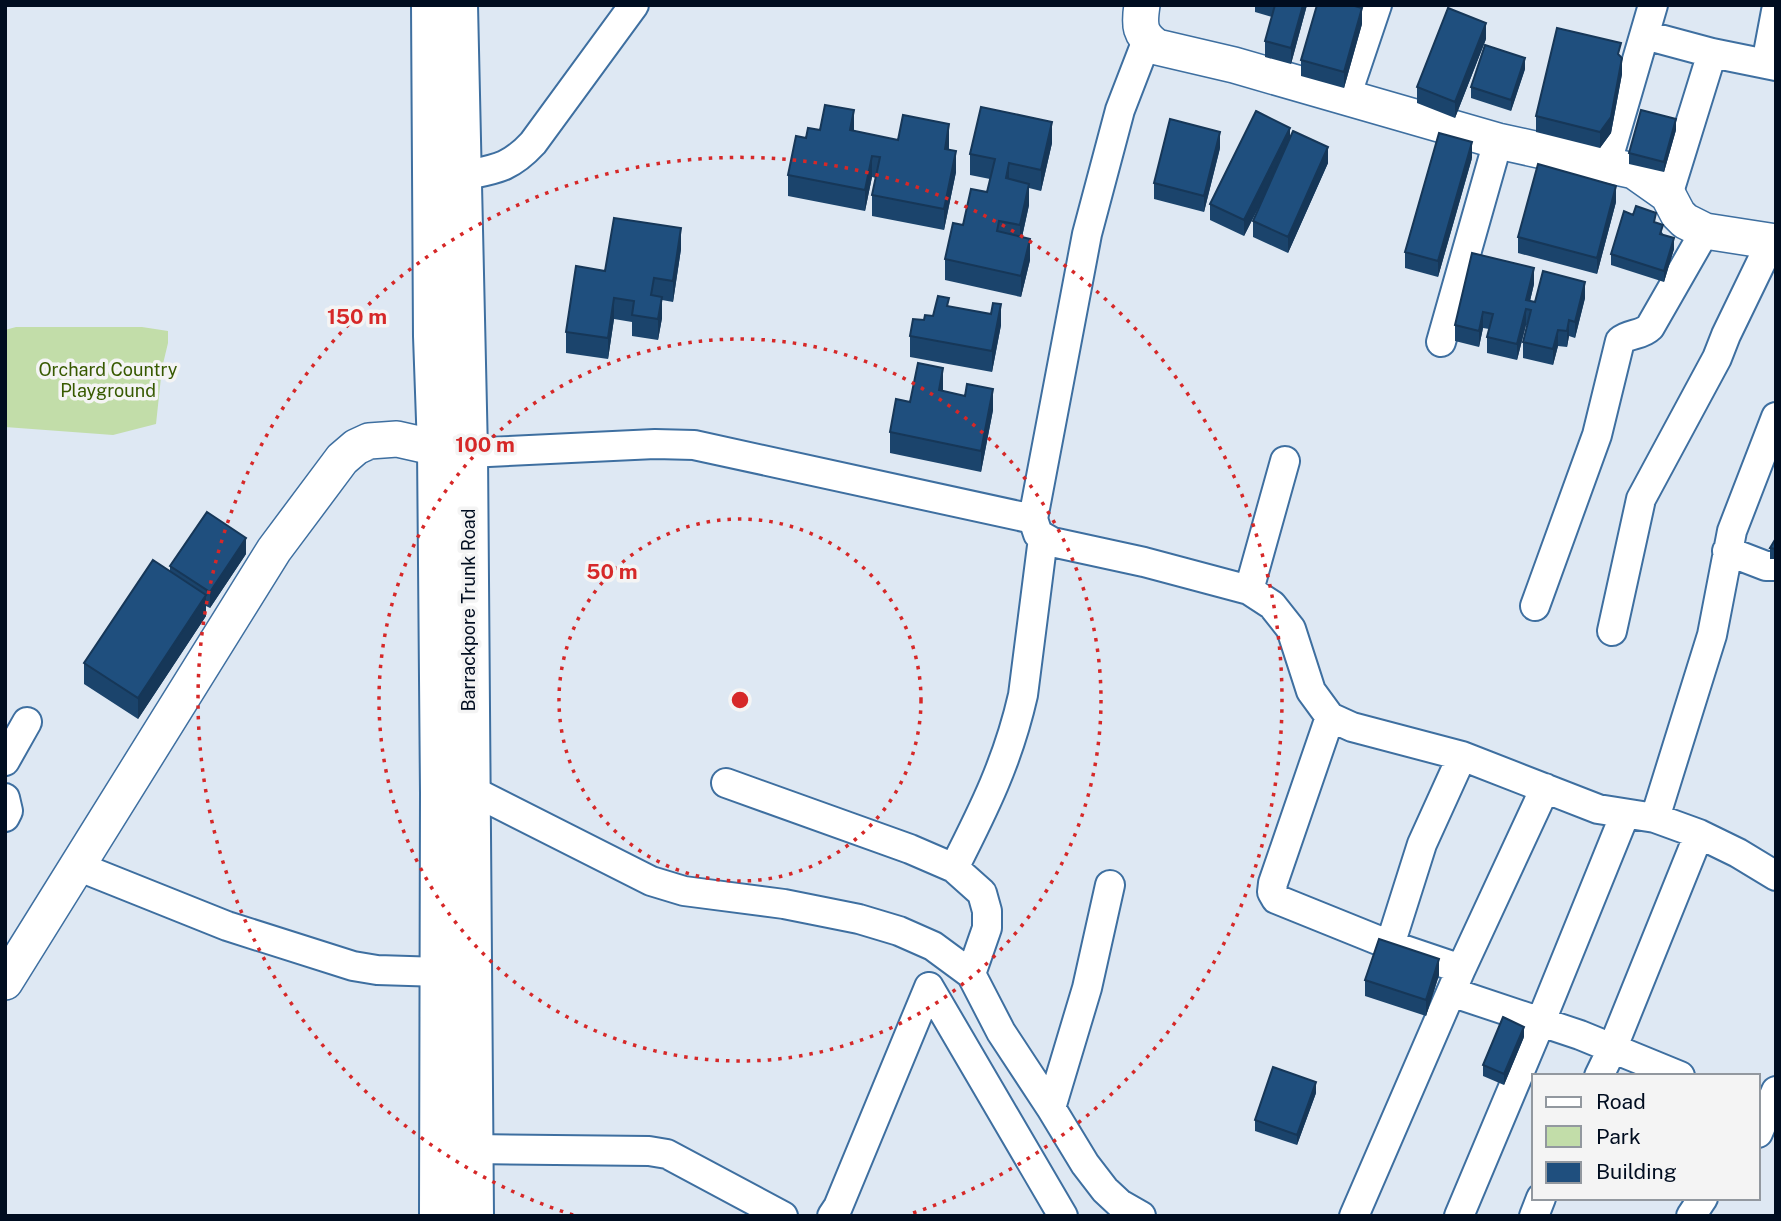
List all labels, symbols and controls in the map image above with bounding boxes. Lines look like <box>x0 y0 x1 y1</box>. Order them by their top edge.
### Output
text: 150 m <box>327 304 387 329</box>
park label: Orchard Country Playground <box>39 359 178 401</box>
text: 100 m <box>455 432 515 457</box>
street label: Barrackpore Trunk Road <box>458 509 479 711</box>
text: 50 m <box>586 559 638 584</box>
centre of rings <box>728 688 752 712</box>
legend <box>1532 1074 1760 1200</box>
text: Road <box>1596 1089 1646 1114</box>
text: Park <box>1596 1124 1641 1149</box>
text: Building <box>1596 1159 1677 1184</box>

